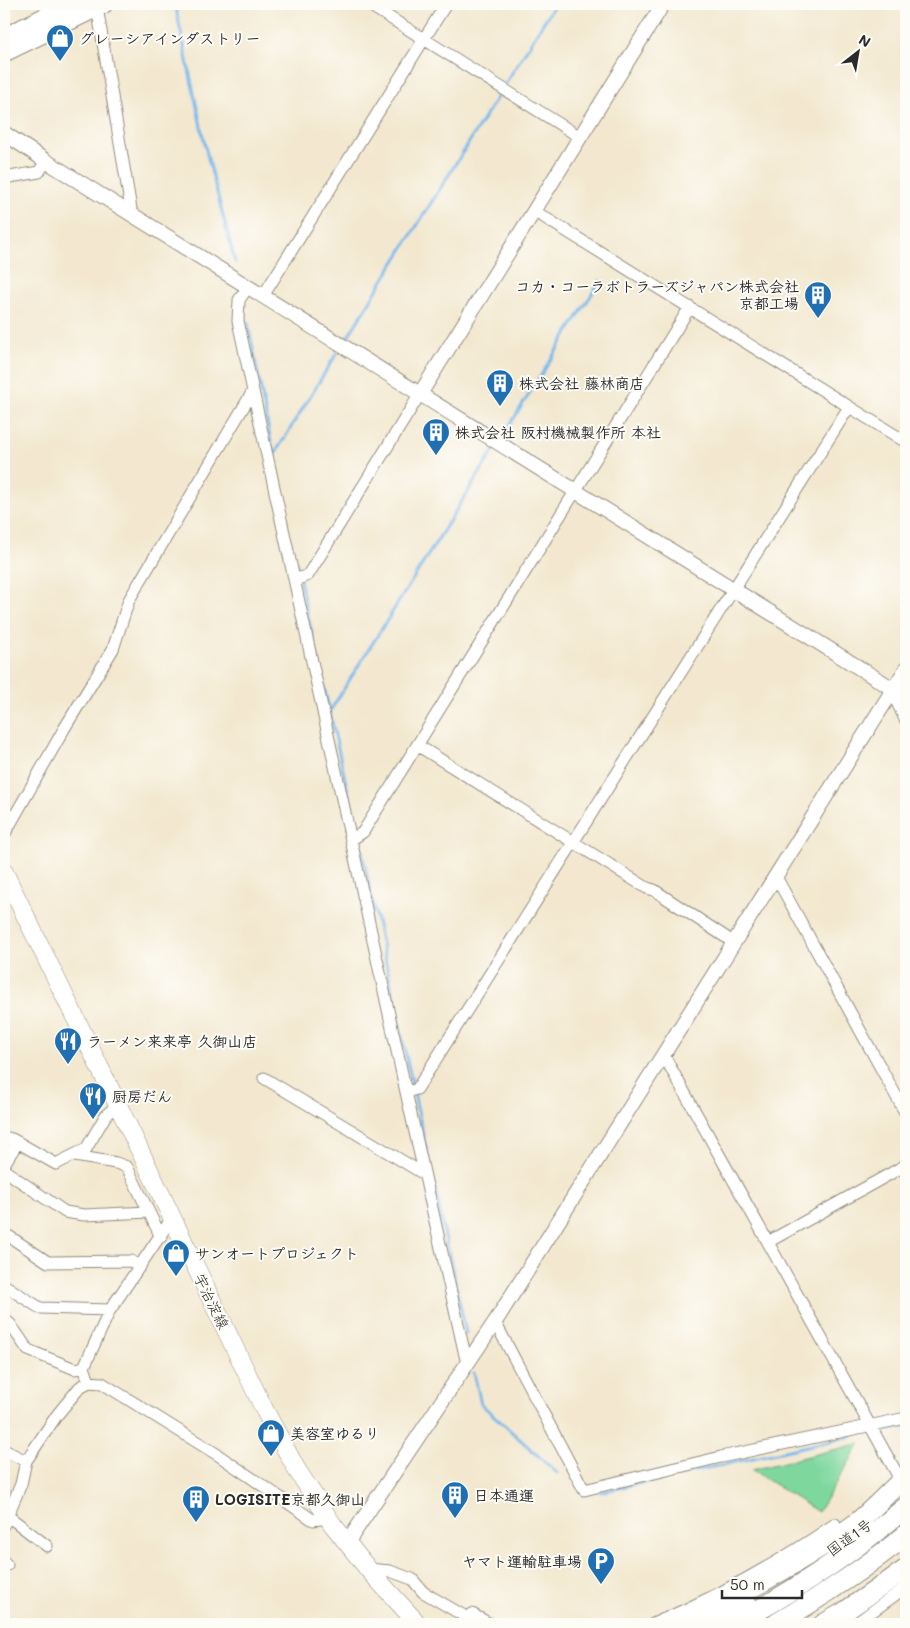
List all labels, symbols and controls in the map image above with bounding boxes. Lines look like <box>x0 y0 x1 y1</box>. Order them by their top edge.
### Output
shop icon: グレーシアインダストリー <box>45 23 75 62</box>
place label: グレーシアインダストリー <box>79 28 261 48</box>
north arrow <box>832 28 882 78</box>
text: N <box>855 30 874 51</box>
place label: コカ・コーラボトラーズジャパン株式会社 京都工場 <box>515 276 799 313</box>
building icon: コカ・コーラボトラーズジャパン株式会社 京都工場 <box>803 280 833 319</box>
building icon: 株式会社 藤林商店 <box>485 368 515 407</box>
place label: 株式会社 藤林商店 <box>519 373 644 393</box>
building icon: 株式会社 阪村機械製作所 本社 <box>421 417 451 456</box>
place label: 株式会社 阪村機械製作所 本社 <box>455 422 661 442</box>
restaurant icon: ラーメン来来亭 久御山店 <box>53 1026 83 1065</box>
place label: ラーメン来来亭 久御山店 <box>87 1031 257 1051</box>
restaurant icon: 厨房だん <box>78 1081 108 1120</box>
place label: 厨房だん <box>112 1086 172 1106</box>
shop icon: サンオートプロジェクト <box>161 1238 191 1277</box>
place label: サンオートプロジェクト <box>195 1243 359 1263</box>
street label: 宇治淀線 <box>190 1270 234 1332</box>
shop icon: 美容室ゆるり <box>256 1418 286 1457</box>
place label: 美容室ゆるり <box>290 1423 380 1443</box>
building icon: 日本通運 <box>440 1480 470 1519</box>
building icon: LOGISITE京都久御山 <box>181 1484 211 1523</box>
place label: 日本通運 <box>474 1485 534 1505</box>
place label: LOGISITE京都久御山 <box>215 1489 366 1509</box>
street label: 国道1号 <box>822 1514 876 1560</box>
parking icon: ヤマト運輸駐車場 <box>586 1546 616 1585</box>
place label: ヤマト運輸駐車場 <box>462 1551 582 1571</box>
scale bar <box>722 1568 802 1600</box>
text: 50 m <box>730 1574 765 1594</box>

